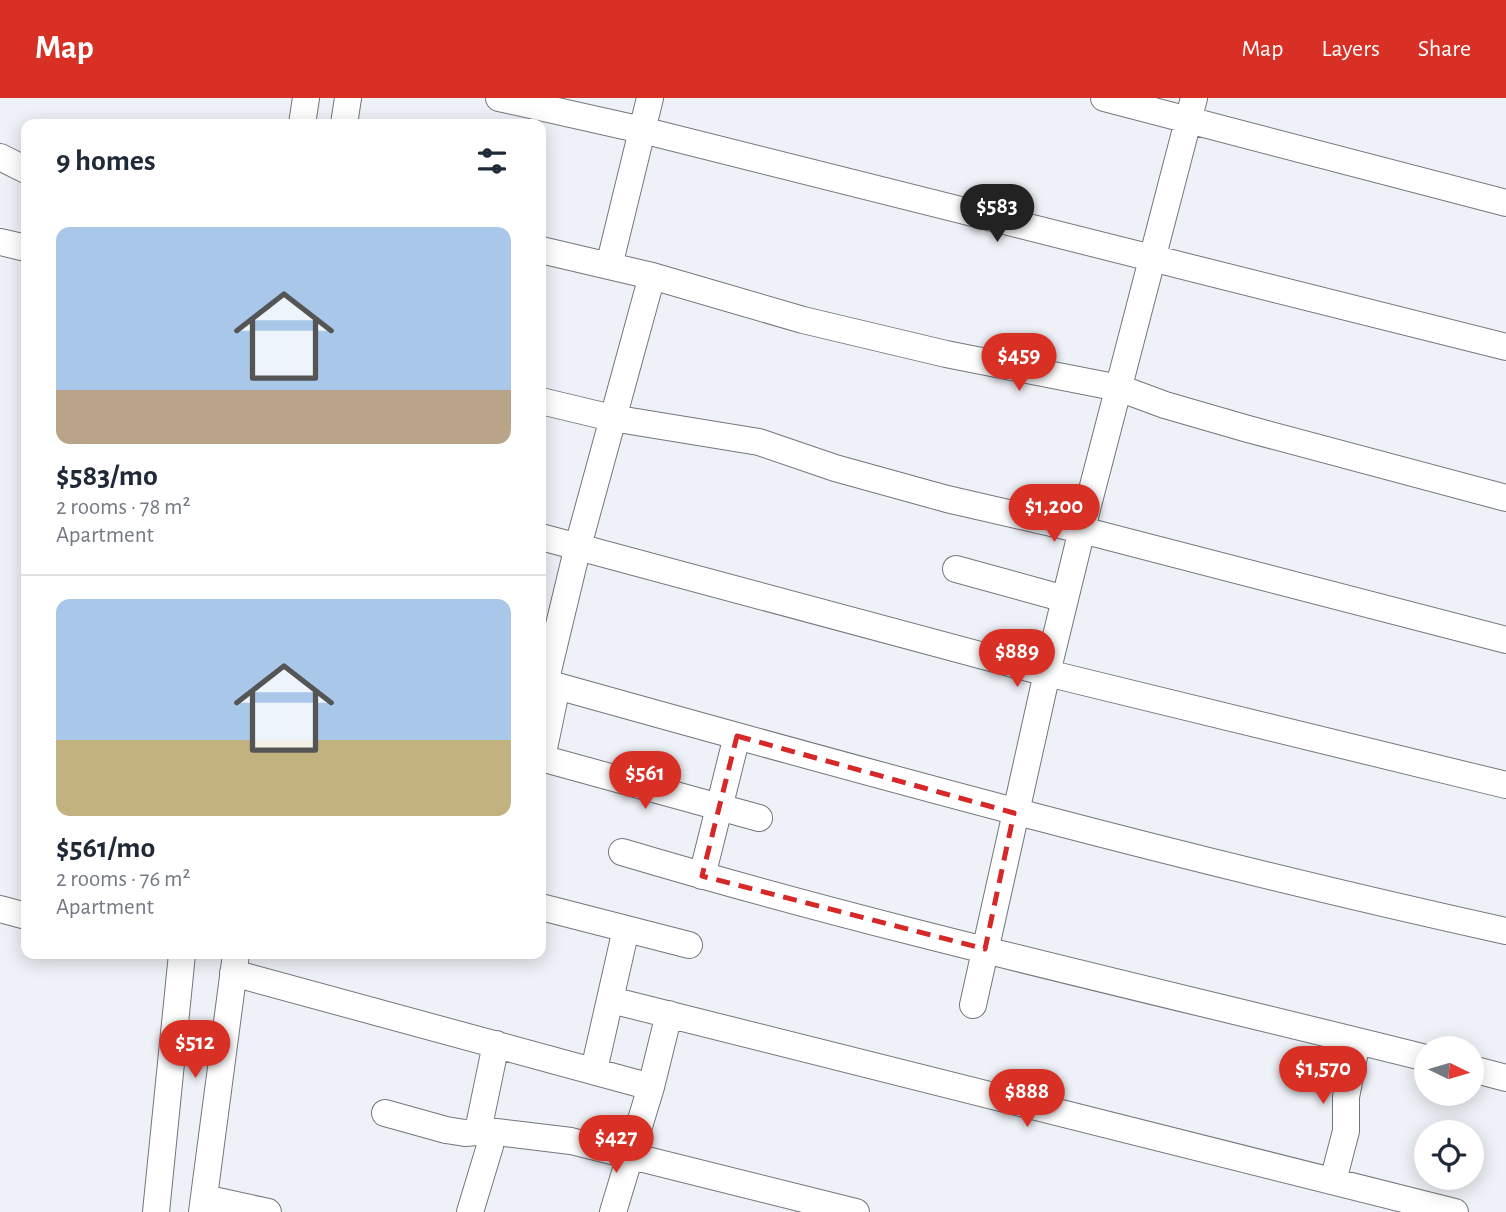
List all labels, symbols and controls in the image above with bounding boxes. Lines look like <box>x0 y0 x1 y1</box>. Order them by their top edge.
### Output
text: Map <box>35 32 94 65</box>
text: Map <box>1241 37 1283 61</box>
text: Layers <box>1321 37 1380 61</box>
text: Share <box>1418 37 1471 61</box>
icon: filters <box>473 142 511 180</box>
text: 9 homes <box>56 146 156 176</box>
pin: $583 <box>956 184 1038 244</box>
text: $583 <box>976 195 1018 218</box>
icon: home <box>221 273 347 399</box>
pin: $459 <box>978 334 1060 393</box>
text: $459 <box>998 344 1040 367</box>
text: $583/mo <box>56 461 158 491</box>
pin: $1,200 <box>997 484 1111 544</box>
text: $1,200 <box>1025 495 1083 518</box>
text: 2 rooms · 78 m² <box>56 496 191 519</box>
text: Apartment <box>56 524 154 547</box>
pin: $889 <box>976 630 1058 689</box>
text: $889 <box>995 640 1039 663</box>
icon: home <box>221 645 347 771</box>
pin: $561 <box>604 752 686 811</box>
text: $561 <box>625 762 665 785</box>
text: $561/mo <box>56 833 155 863</box>
text: 2 rooms · 76 m² <box>56 868 190 891</box>
text: Apartment <box>56 896 154 919</box>
pin: $512 <box>154 1020 236 1080</box>
text: $512 <box>175 1031 215 1054</box>
north arrow <box>1414 1036 1484 1106</box>
map controls <box>1414 1036 1484 1190</box>
pin: $1,570 <box>1266 1046 1380 1106</box>
text: $1,570 <box>1295 1057 1351 1080</box>
pin: $888 <box>986 1070 1068 1129</box>
text: $888 <box>1005 1080 1049 1103</box>
pin: $427 <box>575 1116 657 1175</box>
button: locate <box>1414 1120 1484 1190</box>
text: $427 <box>595 1126 637 1149</box>

